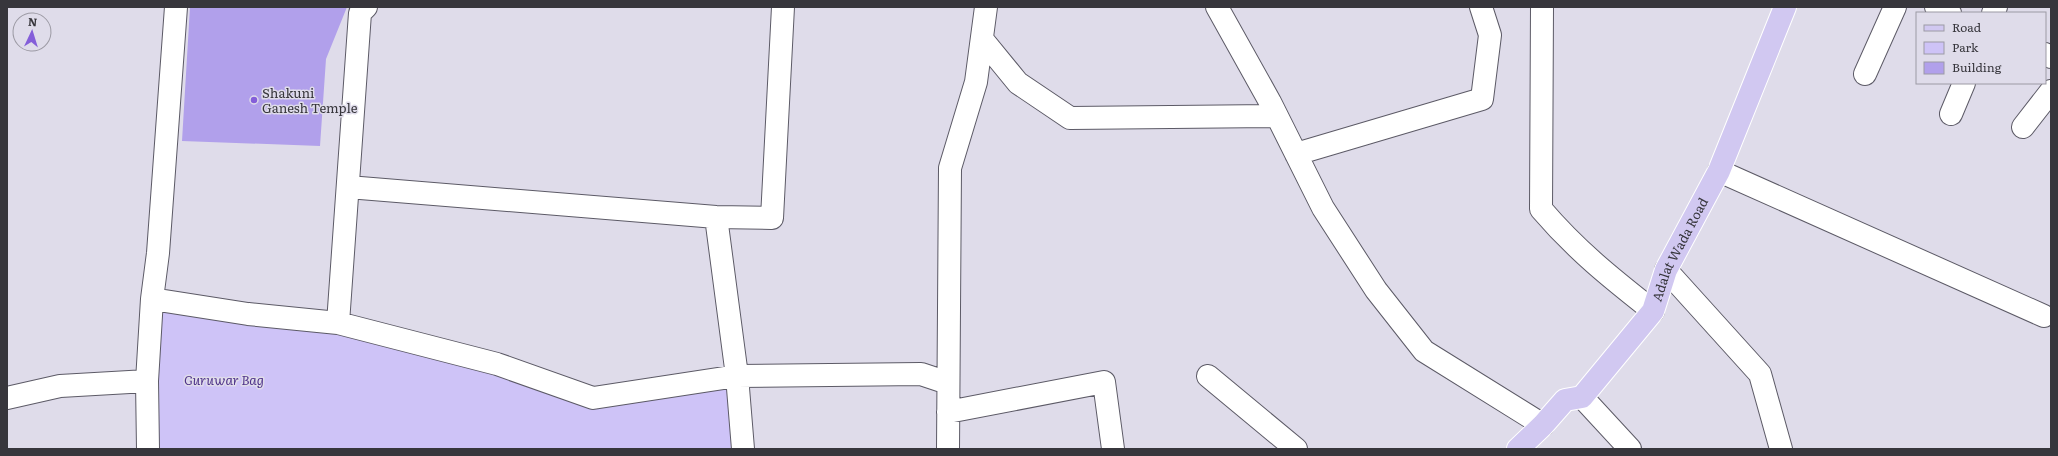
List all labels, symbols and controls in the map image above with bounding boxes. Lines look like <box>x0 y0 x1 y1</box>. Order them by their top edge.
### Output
north arrow <box>12 12 52 52</box>
legend <box>1916 12 2046 84</box>
text: N <box>28 13 38 29</box>
text: Road <box>1952 18 1982 36</box>
text: Park <box>1952 38 1979 56</box>
text: Building <box>1952 58 2002 76</box>
place label: Shakuni Ganesh Temple <box>262 83 358 117</box>
marker: Shakuni Ganesh Temple <box>249 95 259 105</box>
street label: Adalat Wada Road <box>1647 194 1712 304</box>
park label: Guruwar Bag <box>184 370 264 389</box>

